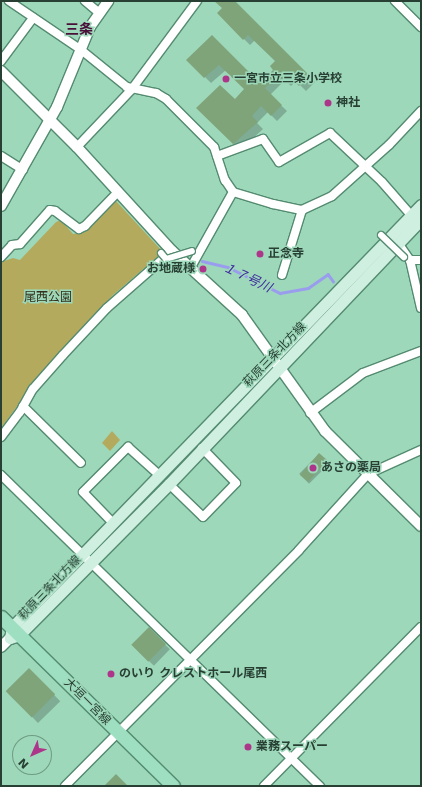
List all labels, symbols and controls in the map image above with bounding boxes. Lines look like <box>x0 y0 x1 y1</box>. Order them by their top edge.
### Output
district label: 三条 <box>65 21 93 37</box>
place label: 一宮市立三条小学校 <box>234 72 342 86</box>
marker: 一宮市立三条小学校 <box>221 74 231 84</box>
place label: 神社 <box>336 96 360 110</box>
marker: 神社 <box>323 98 333 108</box>
place label: 正念寺 <box>268 247 304 261</box>
marker: 正念寺 <box>255 249 265 259</box>
water label: １７号川 <box>220 260 274 296</box>
place label: お地蔵様 <box>147 262 195 276</box>
marker: お地蔵様 <box>198 264 208 274</box>
park label: 尾西公園 <box>24 291 72 305</box>
street label: 萩原三条北方線 <box>241 320 309 390</box>
place label: あさの薬局 <box>321 461 381 475</box>
marker: あさの薬局 <box>308 463 318 473</box>
street label: 萩原三条北方線 <box>16 553 84 623</box>
place label: のいり クレストホール尾西 <box>119 667 267 681</box>
marker: のいり クレストホール尾西 <box>106 669 116 679</box>
street label: 大垣一宮線 <box>61 676 113 728</box>
north arrow <box>12 735 52 775</box>
place label: 業務スーパー <box>256 740 328 754</box>
marker: 業務スーパー <box>243 742 253 752</box>
text: N <box>16 755 32 771</box>

